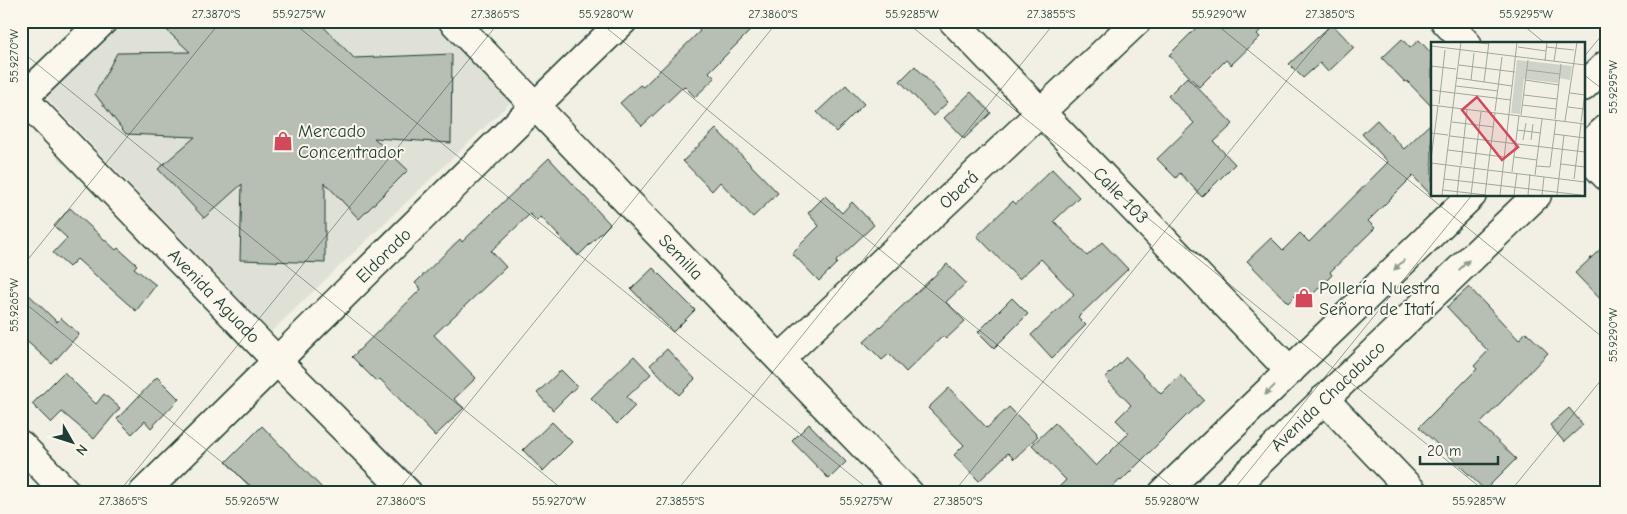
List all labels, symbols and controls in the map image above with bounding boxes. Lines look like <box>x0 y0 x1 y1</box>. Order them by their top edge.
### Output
text: 27.3870°S <box>192 7 241 21</box>
text: 55.9275°W <box>272 7 326 21</box>
text: 27.3865°S <box>471 7 520 21</box>
text: 55.9280°W <box>579 7 634 21</box>
text: 27.3860°S <box>748 7 798 21</box>
text: 55.9285°W <box>885 7 939 21</box>
text: 27.3855°S <box>1027 7 1076 21</box>
text: 55.9290°W <box>1192 7 1247 21</box>
text: 27.3850°S <box>1305 7 1355 21</box>
text: 55.9295°W <box>1499 7 1553 21</box>
text: 55.9270°W <box>7 28 21 83</box>
inset map <box>1431 42 1584 196</box>
text: 55.9295°W <box>1606 60 1620 114</box>
place label: Mercado Concentrador <box>298 121 404 163</box>
shop icon: Mercado Concentrador <box>272 130 294 152</box>
street label: Calle 103 <box>1088 163 1153 228</box>
street label: Oberá <box>935 167 983 214</box>
street label: Eldorado <box>352 224 416 288</box>
street label: Semilla <box>654 230 707 284</box>
street label: Avenida Aguado <box>163 245 264 348</box>
one-way arrow <box>1393 259 1405 271</box>
one-way arrow <box>1458 259 1470 271</box>
text: 55.9265°W <box>7 277 21 332</box>
place label: Pollería Nuestra Señora de Itatí <box>1319 278 1440 320</box>
shop icon: Pollería Nuestra Señora de Itatí <box>1293 287 1315 309</box>
text: 55.9290°W <box>1606 307 1620 362</box>
street label: Avenida Chacabuco <box>1267 337 1390 456</box>
one-way arrow <box>1264 384 1276 396</box>
north arrow <box>48 416 98 466</box>
scale bar <box>1420 434 1497 466</box>
text: N <box>72 441 91 459</box>
text: 20 m <box>1427 442 1461 460</box>
text: 27.3865°S <box>99 494 148 508</box>
text: 55.9265°W <box>225 494 280 508</box>
text: 27.3860°S <box>376 494 426 508</box>
text: 55.9270°W <box>532 494 587 508</box>
text: 27.3855°S <box>656 494 705 508</box>
text: 55.9275°W <box>839 494 893 508</box>
text: 27.3850°S <box>933 494 983 508</box>
text: 55.9280°W <box>1145 494 1200 508</box>
text: 55.9285°W <box>1452 494 1506 508</box>

